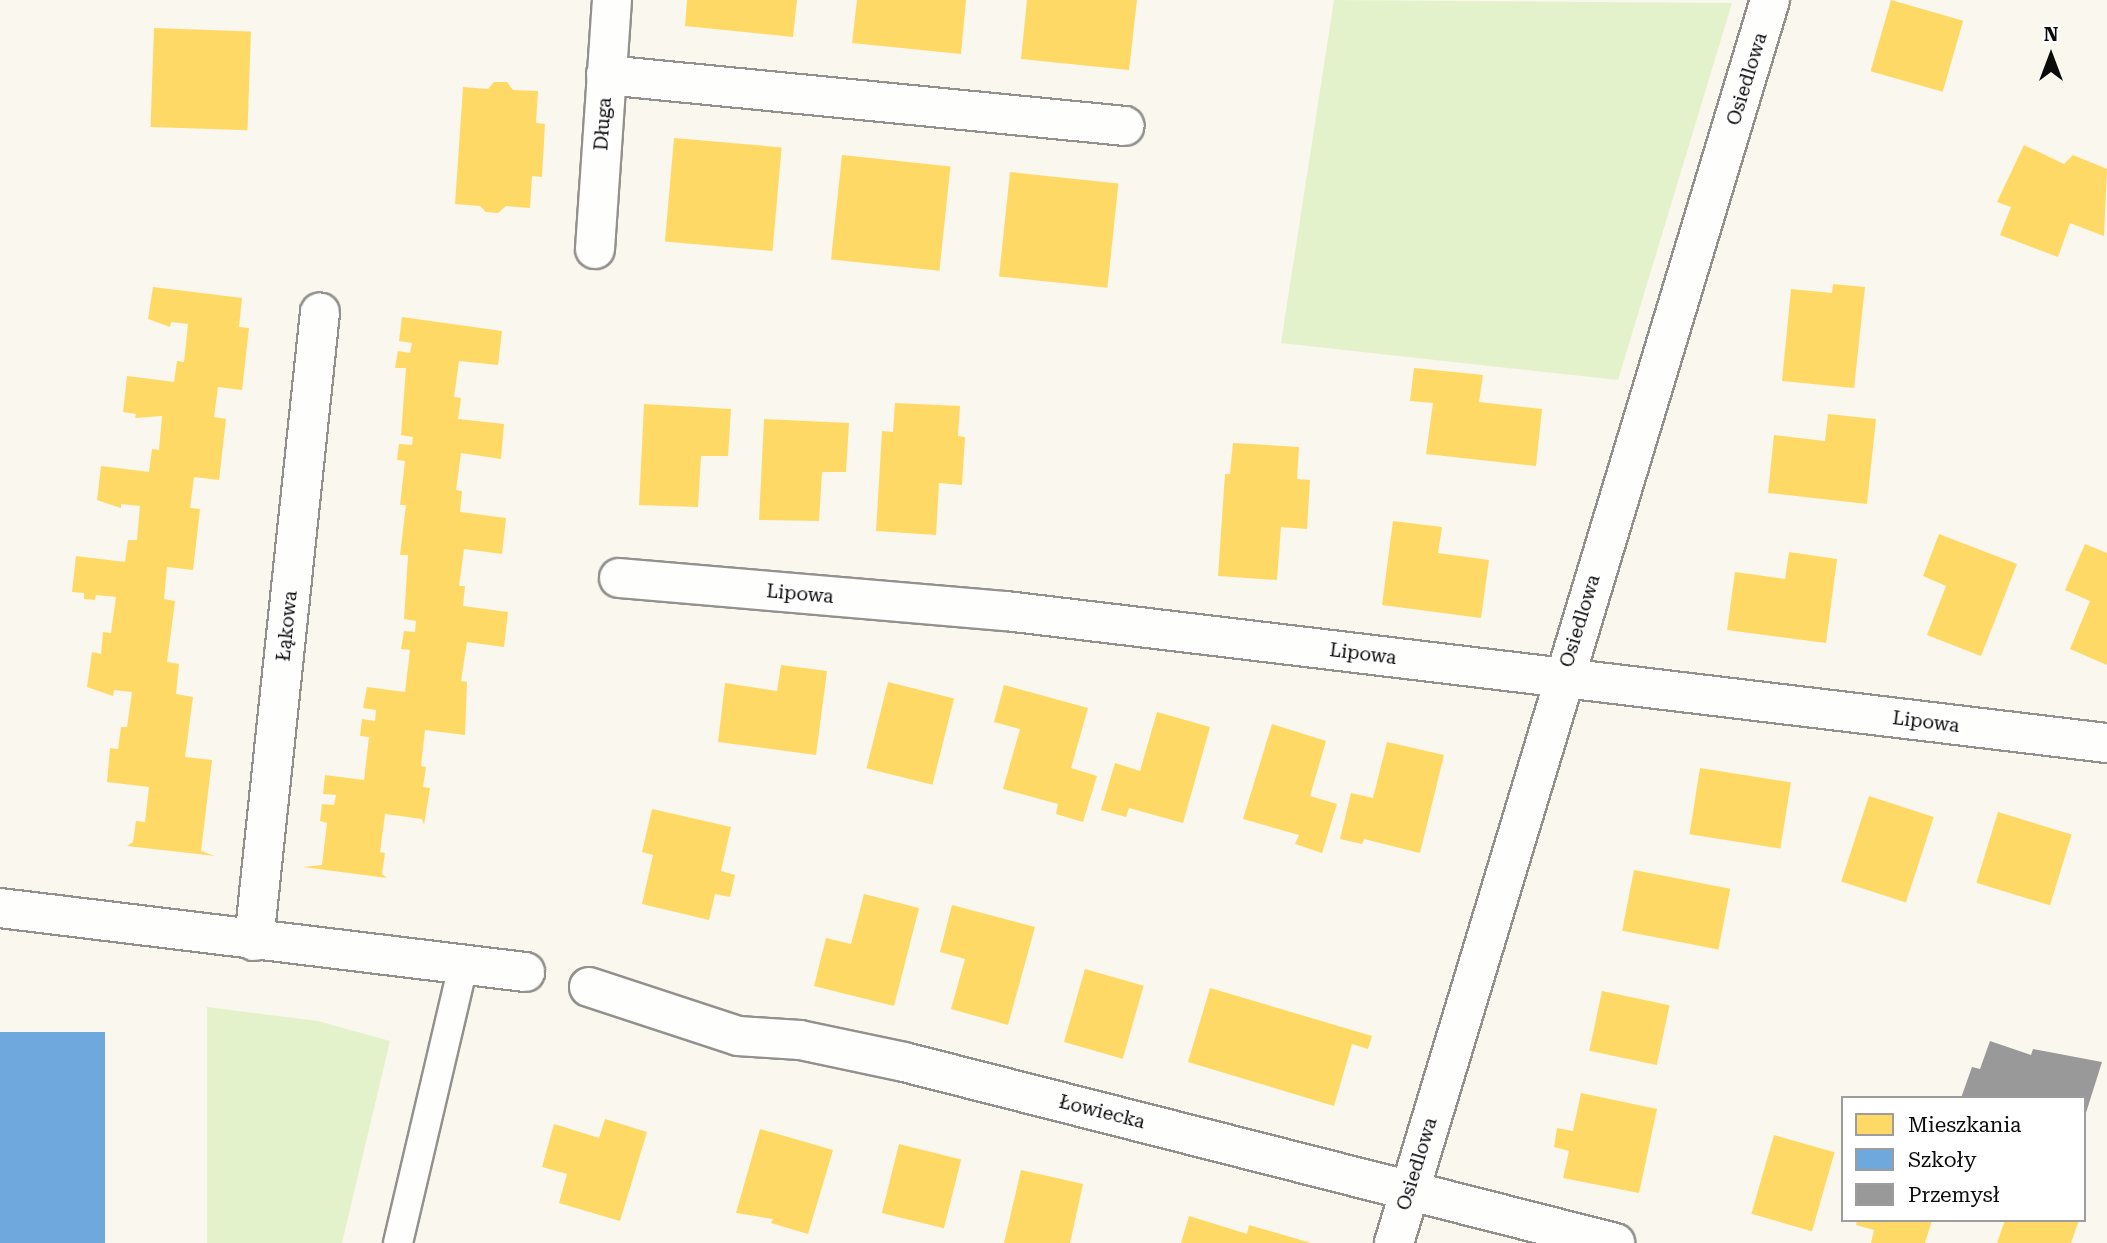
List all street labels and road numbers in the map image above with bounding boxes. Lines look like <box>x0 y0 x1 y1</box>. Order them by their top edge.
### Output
street label: Osiedlowa <box>1722 30 1772 128</box>
street label: Długa <box>590 97 616 151</box>
street label: Osiedlowa <box>1555 572 1605 670</box>
street label: Lipowa <box>766 580 834 608</box>
street label: Łąkowa <box>272 590 302 662</box>
street label: Lipowa <box>1328 639 1398 669</box>
street label: Lipowa <box>1891 707 1961 737</box>
street label: Łowiecka <box>1057 1090 1147 1134</box>
street label: Osiedlowa <box>1392 1115 1442 1213</box>

